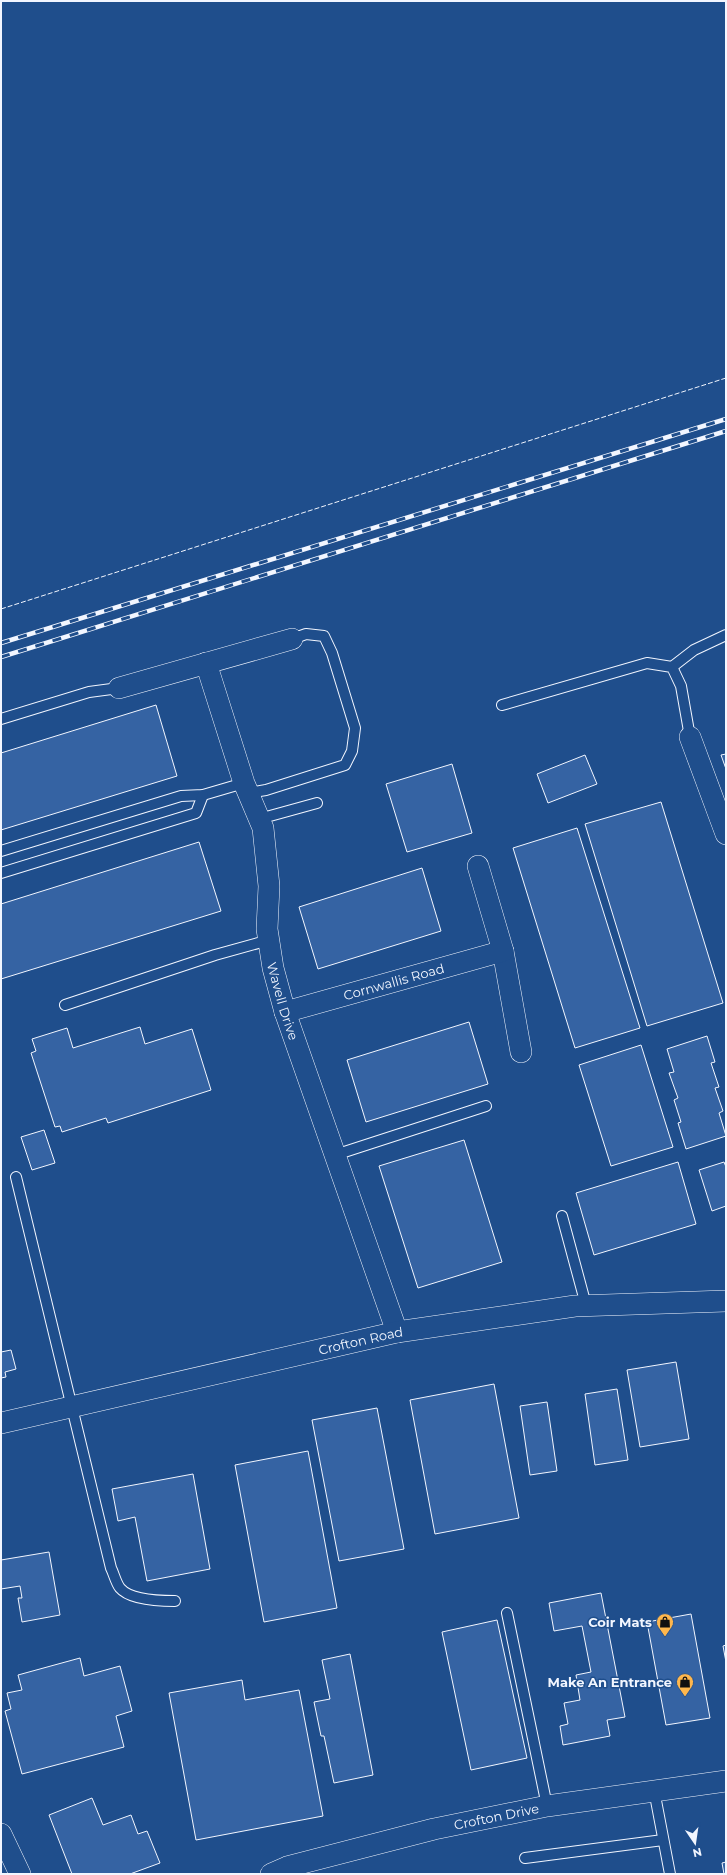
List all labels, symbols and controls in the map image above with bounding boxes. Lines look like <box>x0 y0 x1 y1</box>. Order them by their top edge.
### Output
street label: Wavell Drive <box>264 960 302 1042</box>
street label: Cornwallis Road <box>342 960 446 1003</box>
street label: Crofton Road <box>317 1323 404 1358</box>
shop icon: Coir Mats <box>655 1612 675 1637</box>
place label: Coir Mats <box>588 1614 652 1630</box>
shop icon: Make An Entrance <box>675 1672 695 1697</box>
place label: Make An Entrance <box>548 1674 672 1690</box>
street label: Crofton Drive <box>453 1800 540 1833</box>
north arrow <box>675 1823 715 1863</box>
text: N <box>691 1845 703 1861</box>

